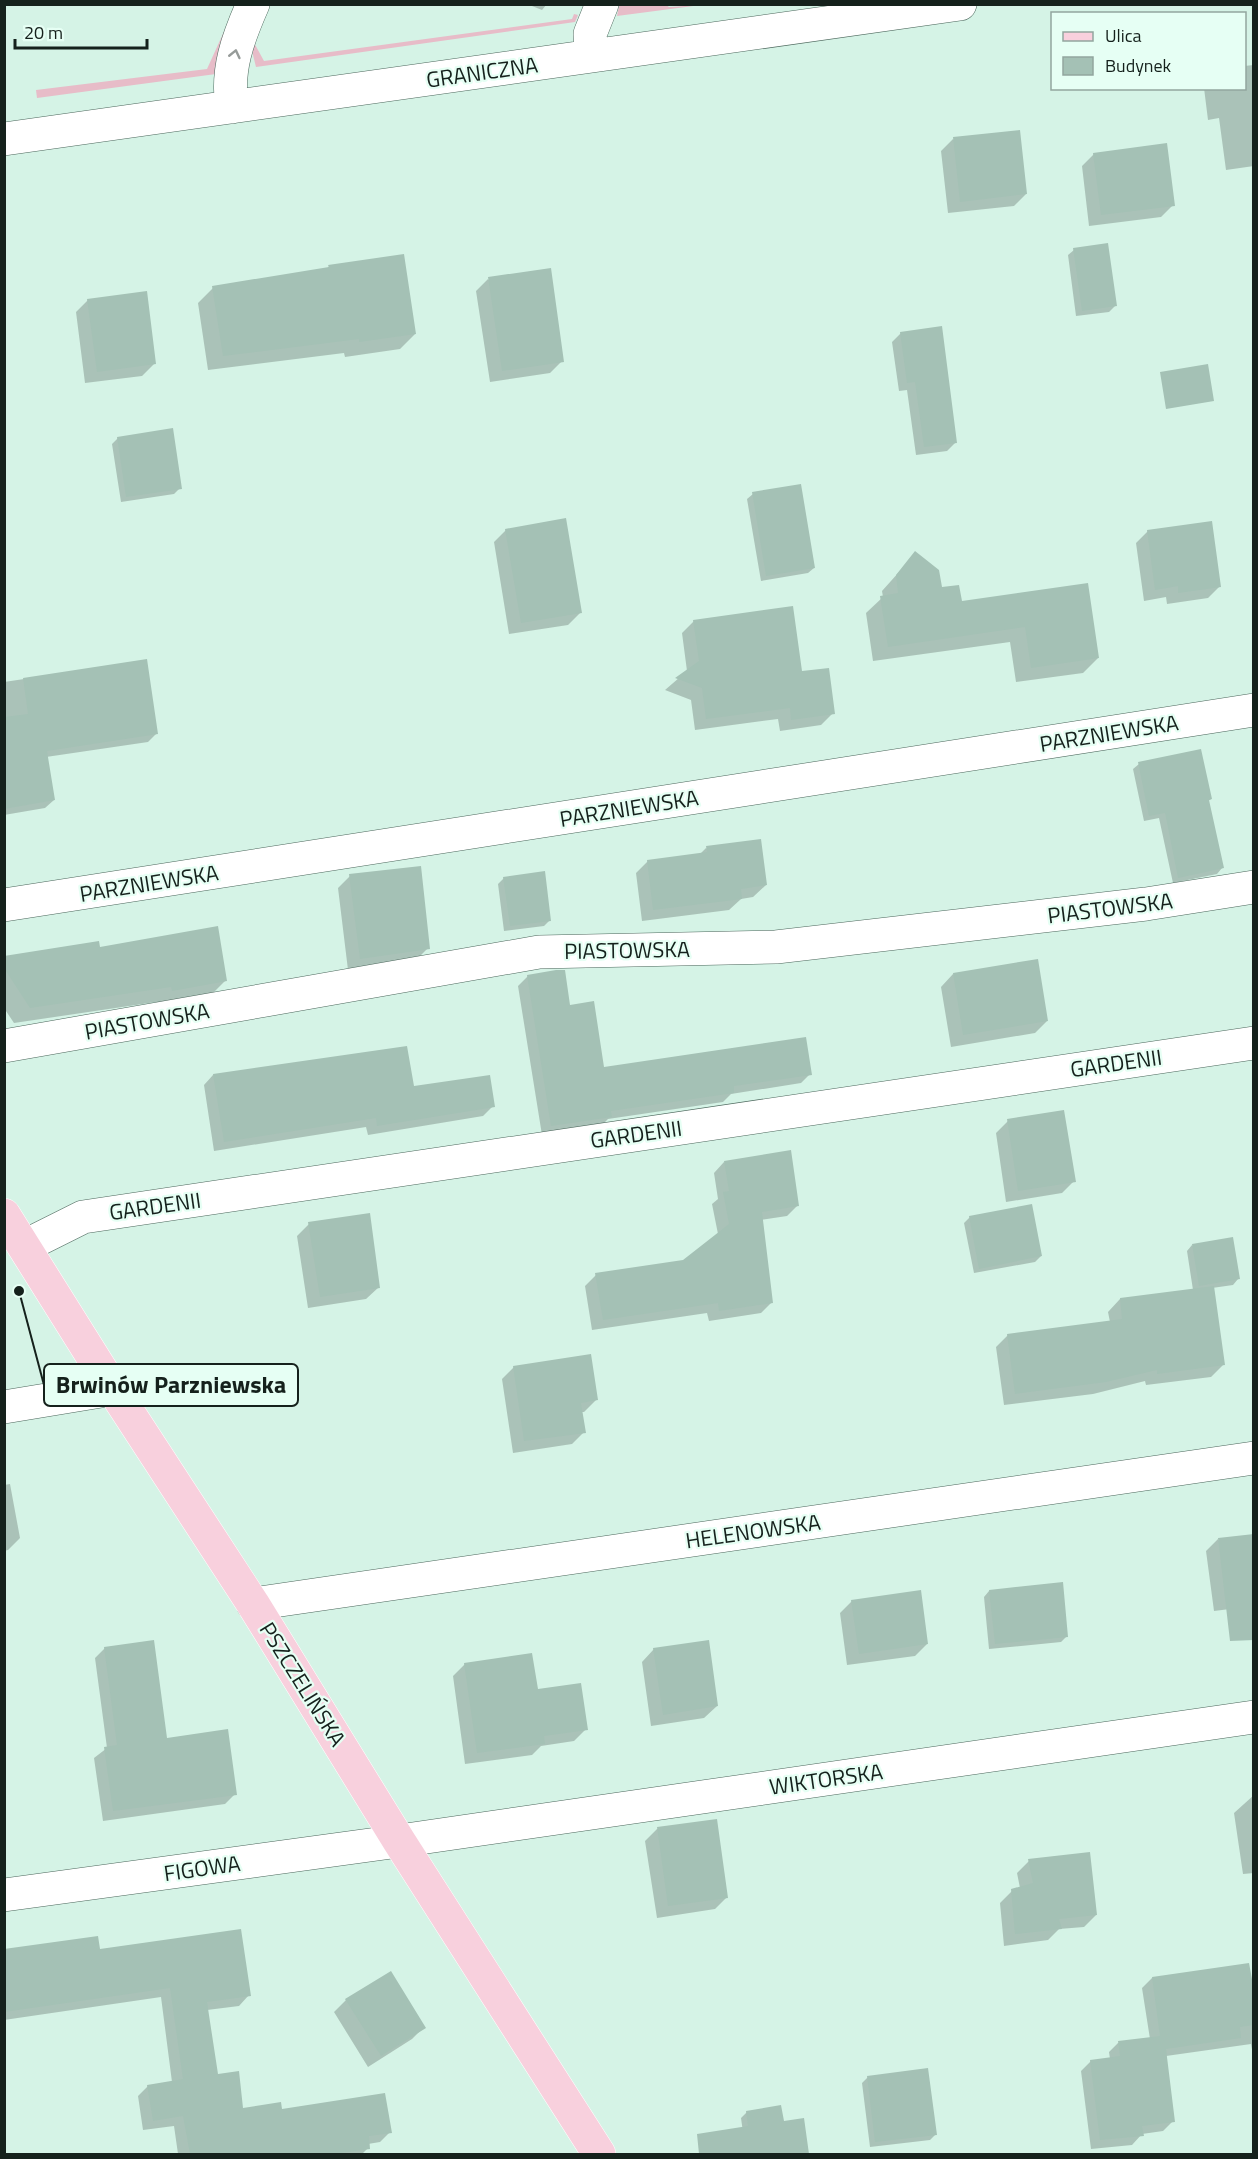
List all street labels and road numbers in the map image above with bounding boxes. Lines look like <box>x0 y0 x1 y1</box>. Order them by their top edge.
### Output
street label: GRANICZNA <box>424 47 540 97</box>
street label: PARZNIEWSKA <box>1037 705 1181 761</box>
street label: PARZNIEWSKA <box>557 780 701 836</box>
street label: PARZNIEWSKA <box>77 855 221 911</box>
street label: PIASTOWSKA <box>1045 883 1175 933</box>
street label: PIASTOWSKA <box>564 932 690 968</box>
street label: PIASTOWSKA <box>82 993 212 1049</box>
street label: GARDENII <box>1068 1040 1164 1086</box>
street label: GARDENII <box>588 1111 684 1157</box>
street label: GARDENII <box>107 1183 203 1229</box>
street label: HELENOWSKA <box>683 1505 823 1557</box>
street label: PSZCZELIŃSKA <box>251 1615 355 1753</box>
street label: WIKTORSKA <box>767 1754 885 1804</box>
street label: FIGOWA <box>161 1846 243 1890</box>

